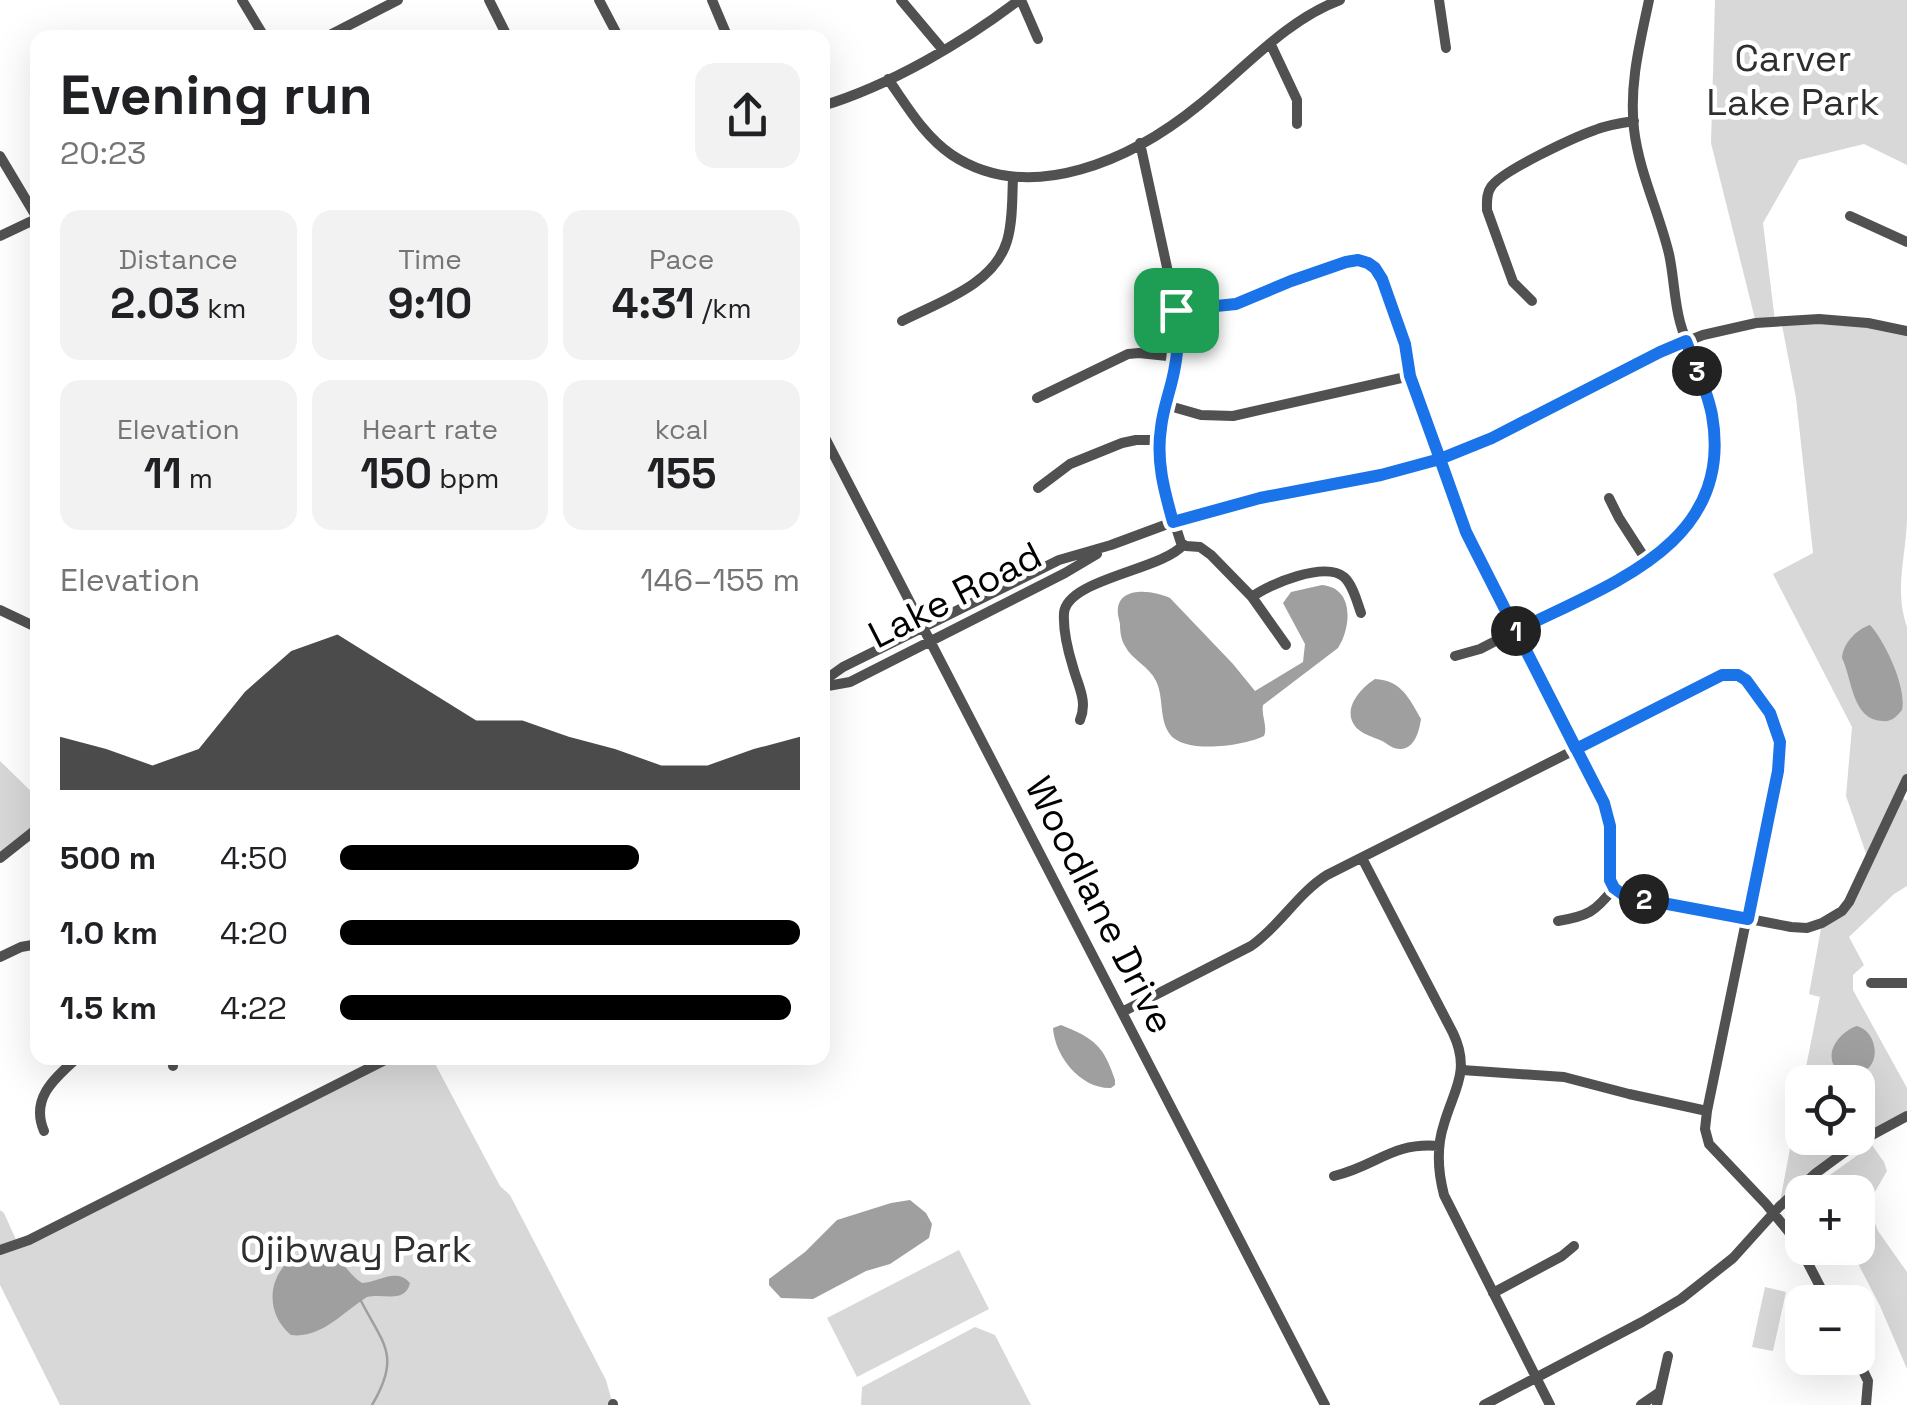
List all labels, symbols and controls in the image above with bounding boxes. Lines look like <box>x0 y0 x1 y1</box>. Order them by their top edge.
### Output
park label: Carver Lake Park <box>1706 34 1880 126</box>
text: Evening run <box>60 60 373 130</box>
button: share <box>695 63 800 168</box>
text: 20:23 <box>60 133 146 173</box>
text: Distance <box>119 241 238 277</box>
text: Time <box>398 241 462 277</box>
text: Pace <box>649 241 714 277</box>
pin <box>1134 268 1219 353</box>
text: 2.03 <box>110 277 200 330</box>
text: 9:10 <box>388 277 472 330</box>
text: 4:31 <box>612 277 695 330</box>
icon: arrive <box>1149 283 1204 338</box>
text: km <box>200 290 246 326</box>
text: /km <box>695 290 752 326</box>
pin: 3 <box>1672 346 1722 396</box>
text: 3 <box>1688 353 1706 389</box>
text: Elevation <box>117 411 240 447</box>
text: Heart rate <box>362 411 498 447</box>
text: kcal <box>655 411 709 447</box>
text: 11 <box>144 447 182 500</box>
text: 150 <box>361 447 432 500</box>
text: 155 <box>647 447 716 500</box>
text: m <box>182 460 213 496</box>
text: bpm <box>432 460 499 496</box>
street label: Lake Road <box>861 531 1049 659</box>
text: Elevation <box>60 560 200 600</box>
text: 146–155 m <box>640 560 800 600</box>
pin: 1 <box>1491 606 1541 656</box>
text: 1 <box>1510 613 1522 649</box>
street label: Woodlane Drive <box>1015 769 1185 1041</box>
text: 500 m <box>60 838 156 878</box>
text: 4:50 <box>220 838 288 878</box>
pin: 2 <box>1619 874 1669 924</box>
text: 2 <box>1636 881 1652 917</box>
text: 1.0 km <box>60 913 158 953</box>
text: 4:20 <box>220 913 288 953</box>
text: 1.5 km <box>60 988 157 1028</box>
text: 4:22 <box>220 988 287 1028</box>
map controls <box>1785 1065 1875 1375</box>
button: locate <box>1785 1065 1875 1155</box>
button: + <box>1785 1175 1875 1265</box>
park label: Ojibway Park <box>240 1225 472 1273</box>
button: − <box>1785 1285 1875 1375</box>

